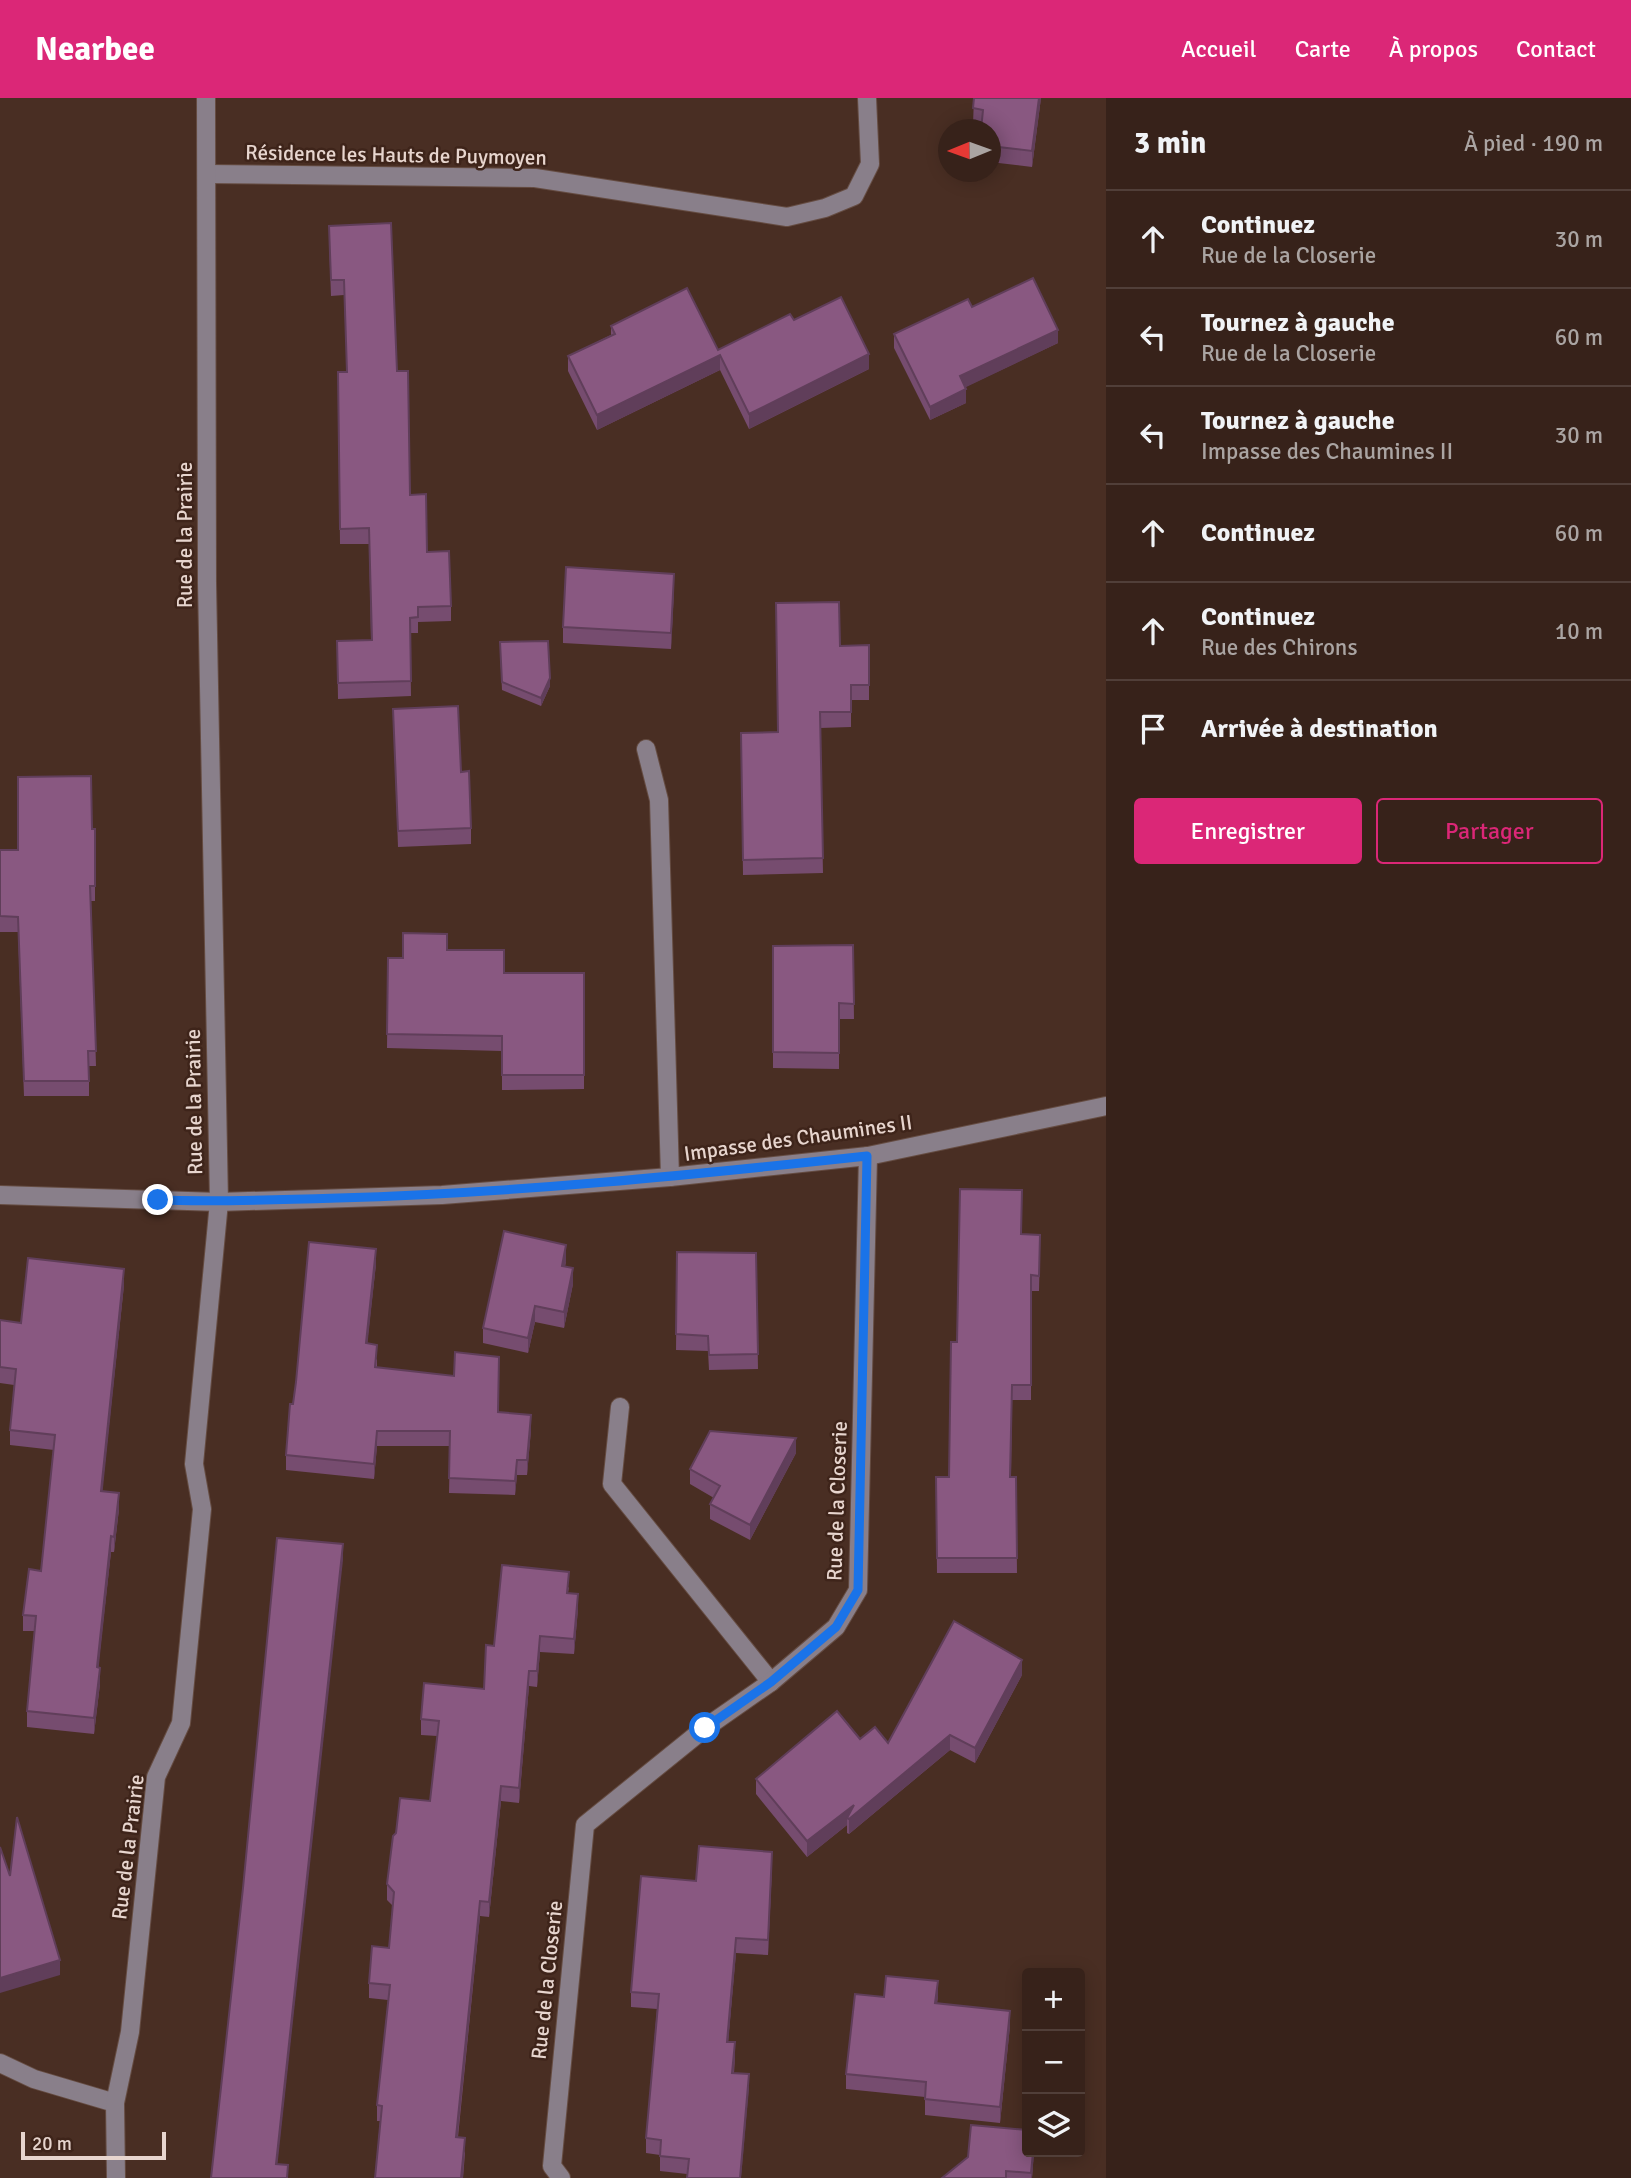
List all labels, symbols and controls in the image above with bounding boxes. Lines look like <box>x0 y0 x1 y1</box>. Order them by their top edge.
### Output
text: Nearbee <box>35 29 155 70</box>
text: Accueil <box>1181 34 1257 64</box>
text: Carte <box>1295 34 1351 64</box>
text: À propos <box>1389 34 1478 64</box>
text: Contact <box>1516 34 1596 64</box>
north arrow <box>938 119 1001 182</box>
text: 3 min <box>1134 125 1206 162</box>
text: À pied · 190 m <box>1464 129 1603 158</box>
street label: Résidence les Hauts de Puymoyen <box>245 139 547 171</box>
text: Continuez <box>1201 209 1315 241</box>
icon: ahead <box>1134 220 1172 258</box>
text: 30 m <box>1555 225 1603 254</box>
text: Rue de la Closerie <box>1201 241 1376 270</box>
text: Tournez à gauche <box>1201 307 1395 339</box>
icon: left <box>1134 318 1172 356</box>
text: 60 m <box>1555 323 1603 352</box>
text: Rue de la Closerie <box>1201 339 1376 368</box>
text: Tournez à gauche <box>1201 405 1395 437</box>
icon: left <box>1134 416 1172 454</box>
text: 30 m <box>1555 421 1603 450</box>
text: Impasse des Chaumines II <box>1201 437 1453 466</box>
street label: Rue de la Prairie <box>172 462 198 608</box>
icon: ahead <box>1134 514 1172 552</box>
text: Continuez <box>1201 517 1315 549</box>
text: 60 m <box>1555 519 1603 548</box>
text: Continuez <box>1201 601 1315 633</box>
icon: ahead <box>1134 612 1172 650</box>
text: 10 m <box>1555 617 1603 646</box>
text: Rue des Chirons <box>1201 633 1357 662</box>
icon: arrive <box>1134 710 1172 748</box>
text: Arrivée à destination <box>1201 713 1438 745</box>
button: Enregistrer <box>1134 798 1362 864</box>
button: Partager <box>1376 798 1603 864</box>
street label: Rue de la Prairie <box>180 1029 208 1175</box>
street label: Impasse des Chaumines II <box>682 1109 914 1167</box>
route end <box>142 1184 173 1215</box>
street label: Rue de la Closerie <box>821 1421 853 1581</box>
route start <box>689 1712 720 1743</box>
street label: Rue de la Prairie <box>106 1773 150 1921</box>
street label: Rue de la Closerie <box>526 1899 568 2061</box>
map controls <box>1022 1968 1085 2157</box>
button: + <box>1022 1968 1085 2031</box>
button: − <box>1022 2031 1085 2094</box>
button: layers <box>1022 2094 1085 2157</box>
scale bar <box>21 2129 166 2161</box>
text: 20 m <box>32 2132 72 2156</box>

